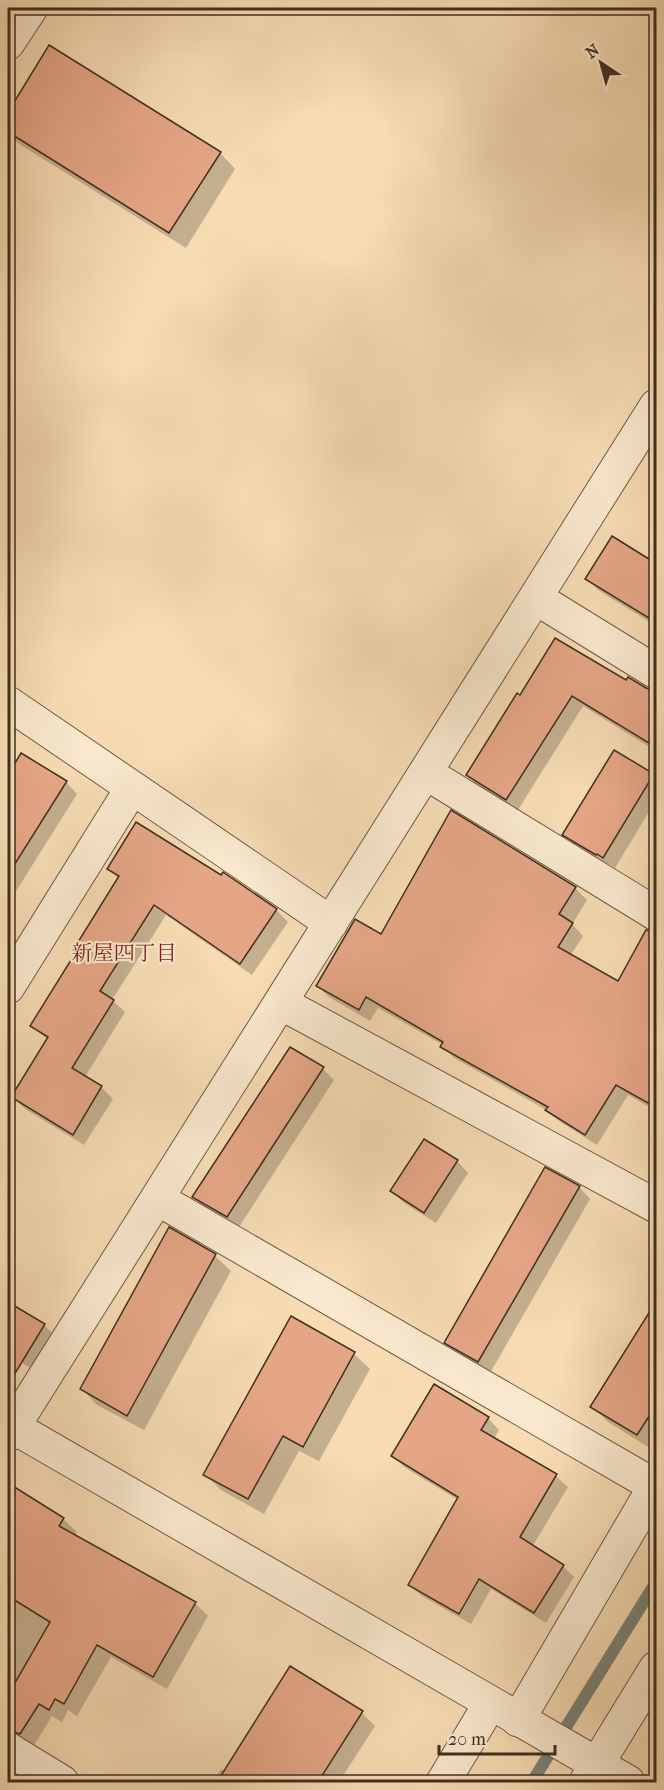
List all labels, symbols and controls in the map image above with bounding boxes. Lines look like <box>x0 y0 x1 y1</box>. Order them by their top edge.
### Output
north arrow <box>571 33 631 93</box>
text: N <box>582 40 604 63</box>
district label: 新屋四丁目 <box>72 941 177 965</box>
scale bar <box>439 1718 554 1756</box>
text: 20 m <box>448 1729 486 1750</box>

